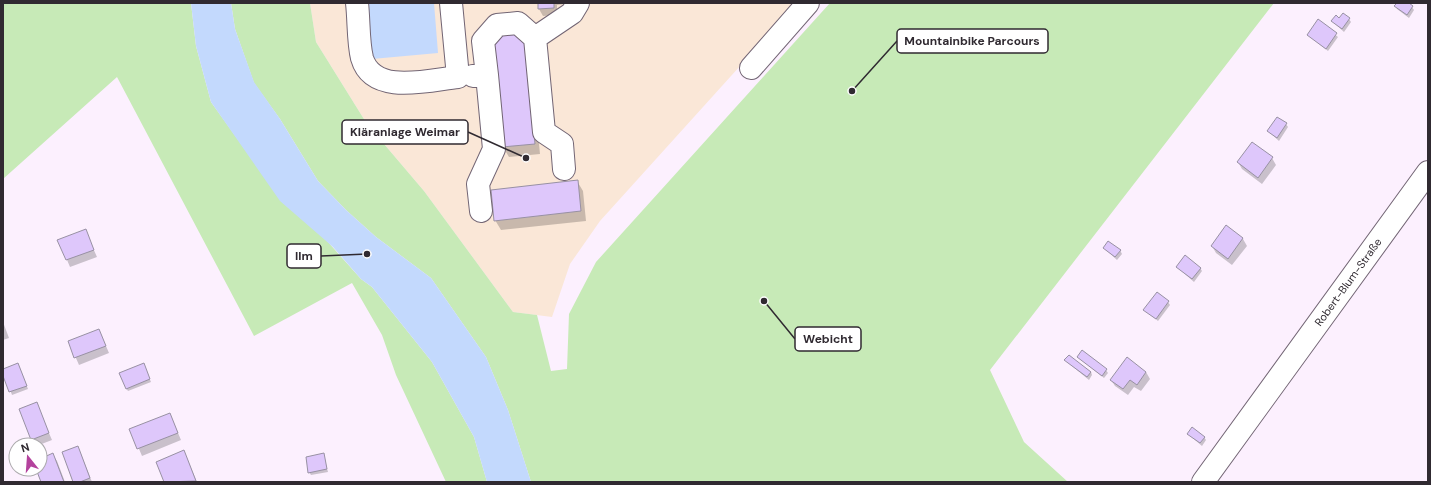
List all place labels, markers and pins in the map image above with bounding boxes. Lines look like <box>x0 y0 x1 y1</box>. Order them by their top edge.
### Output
callout: Mountainbike Parcours <box>897 29 1048 53</box>
callout: Kläranlage Weimar <box>342 120 468 144</box>
callout: Ilm <box>287 244 321 268</box>
callout: Webicht <box>795 327 861 351</box>

